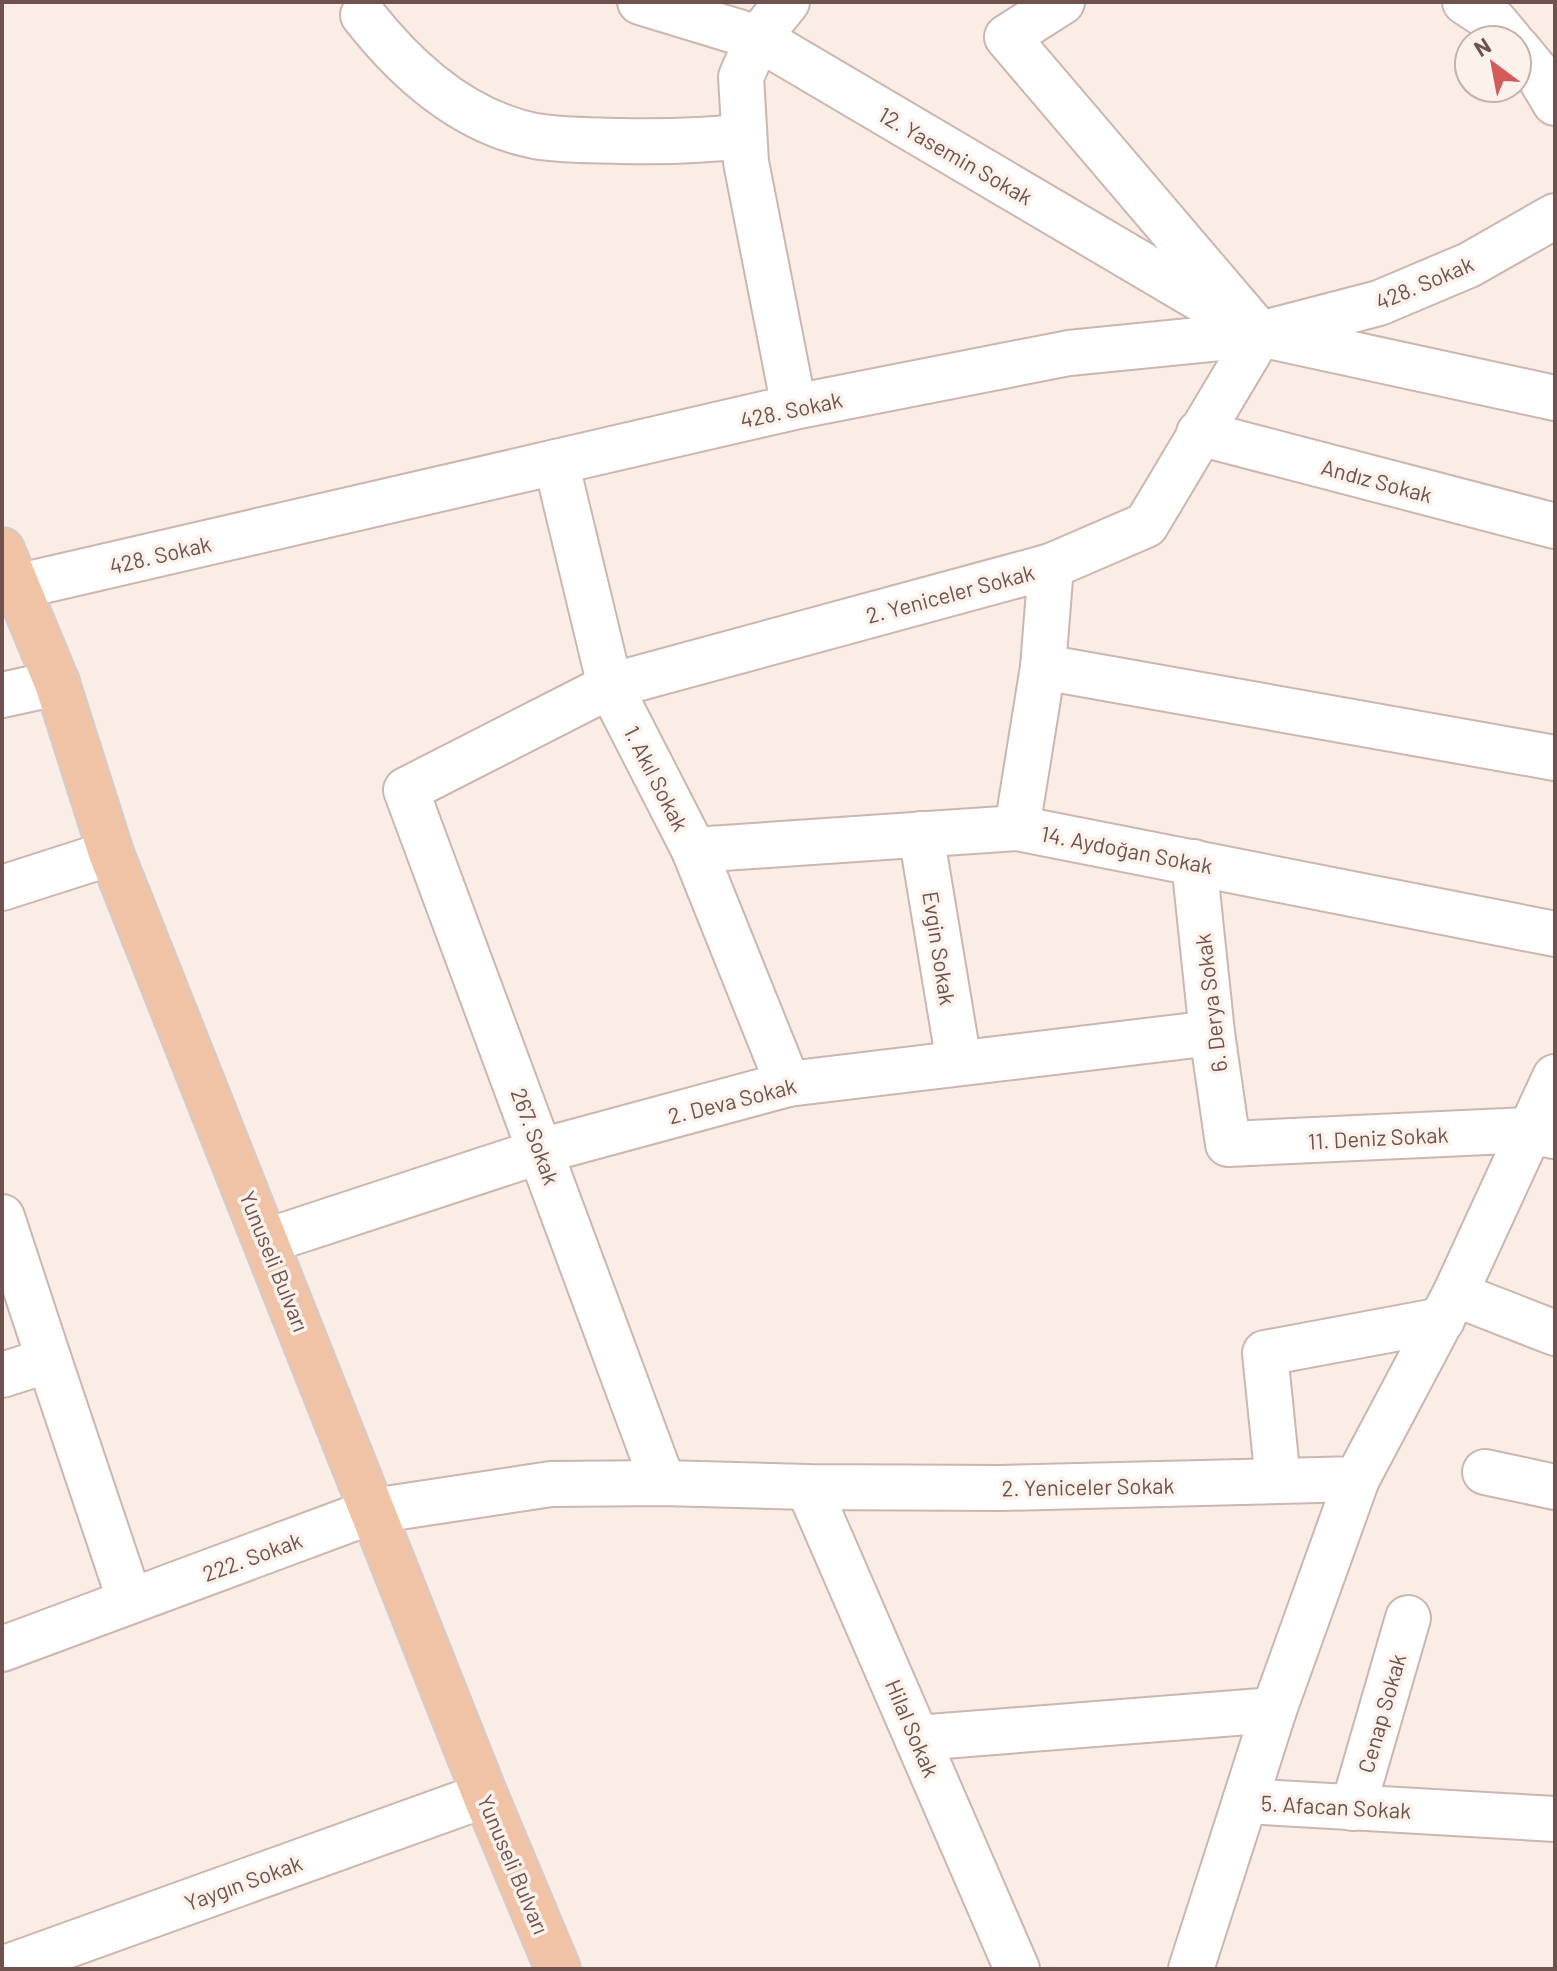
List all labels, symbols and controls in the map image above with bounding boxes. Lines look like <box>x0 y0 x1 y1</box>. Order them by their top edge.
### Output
north arrow <box>1453 24 1533 104</box>
text: N <box>1469 31 1495 61</box>
street label: 12. Yasemin Sokak <box>875 100 1037 210</box>
street label: 428. Sokak <box>1371 250 1477 314</box>
street label: 428. Sokak <box>738 385 844 433</box>
street label: Andız Sokak <box>1319 453 1435 507</box>
street label: 428. Sokak <box>106 530 214 578</box>
street label: 2. Yeniceler Sokak <box>863 558 1037 628</box>
street label: 1. Akıl Sokak <box>619 721 695 835</box>
street label: 14. Aydoğan Sokak <box>1039 820 1215 878</box>
street label: Evgin Sokak <box>918 889 962 1007</box>
street label: 6. Derya Sokak <box>1189 932 1231 1074</box>
street label: 2. Deva Sokak <box>665 1072 799 1128</box>
street label: 267. Sokak <box>507 1084 565 1188</box>
street label: 11. Deniz Sokak <box>1307 1120 1449 1154</box>
street label: Yunuseli Bulvarı <box>235 1187 315 1335</box>
street label: 2. Yeniceler Sokak <box>1001 1471 1175 1501</box>
street label: 222. Sokak <box>199 1526 305 1586</box>
street label: Cenap Sokak <box>1352 1650 1410 1776</box>
street label: Hilal Sokak <box>881 1675 945 1781</box>
street label: 5. Afacan Sokak <box>1260 1789 1412 1823</box>
street label: Yunuseli Bulvarı <box>473 1790 555 1938</box>
street label: Yaygın Sokak <box>181 1849 305 1915</box>

